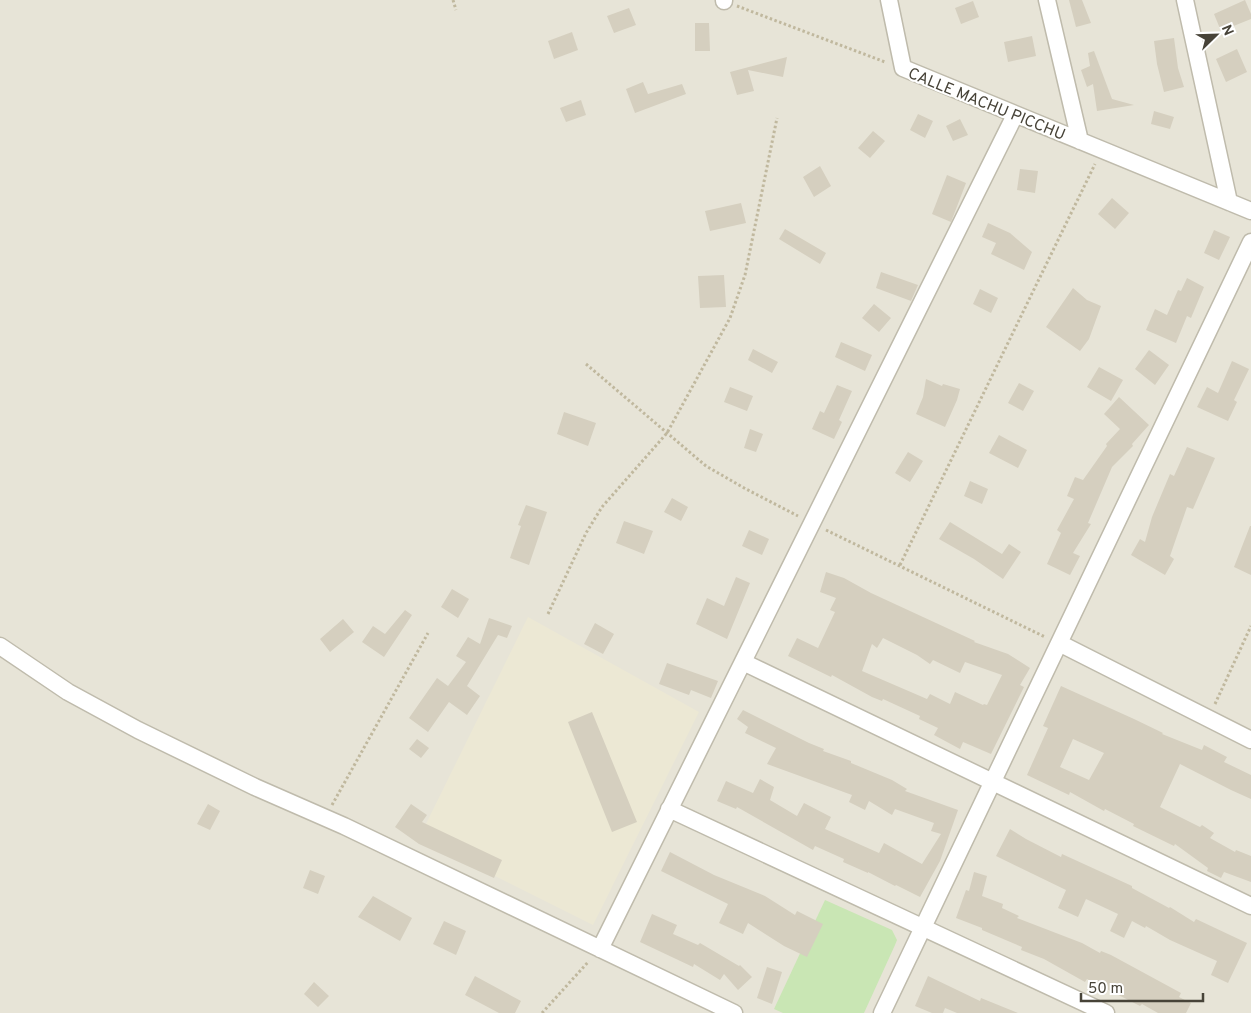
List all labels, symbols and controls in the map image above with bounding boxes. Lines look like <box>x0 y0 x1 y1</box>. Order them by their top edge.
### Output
north arrow <box>1191 10 1241 60</box>
text: N <box>1217 23 1236 38</box>
street label: CALLE MACHU PICCHU <box>905 64 1068 146</box>
scale bar <box>1081 970 1204 1002</box>
text: 50 m <box>1088 980 1123 999</box>

